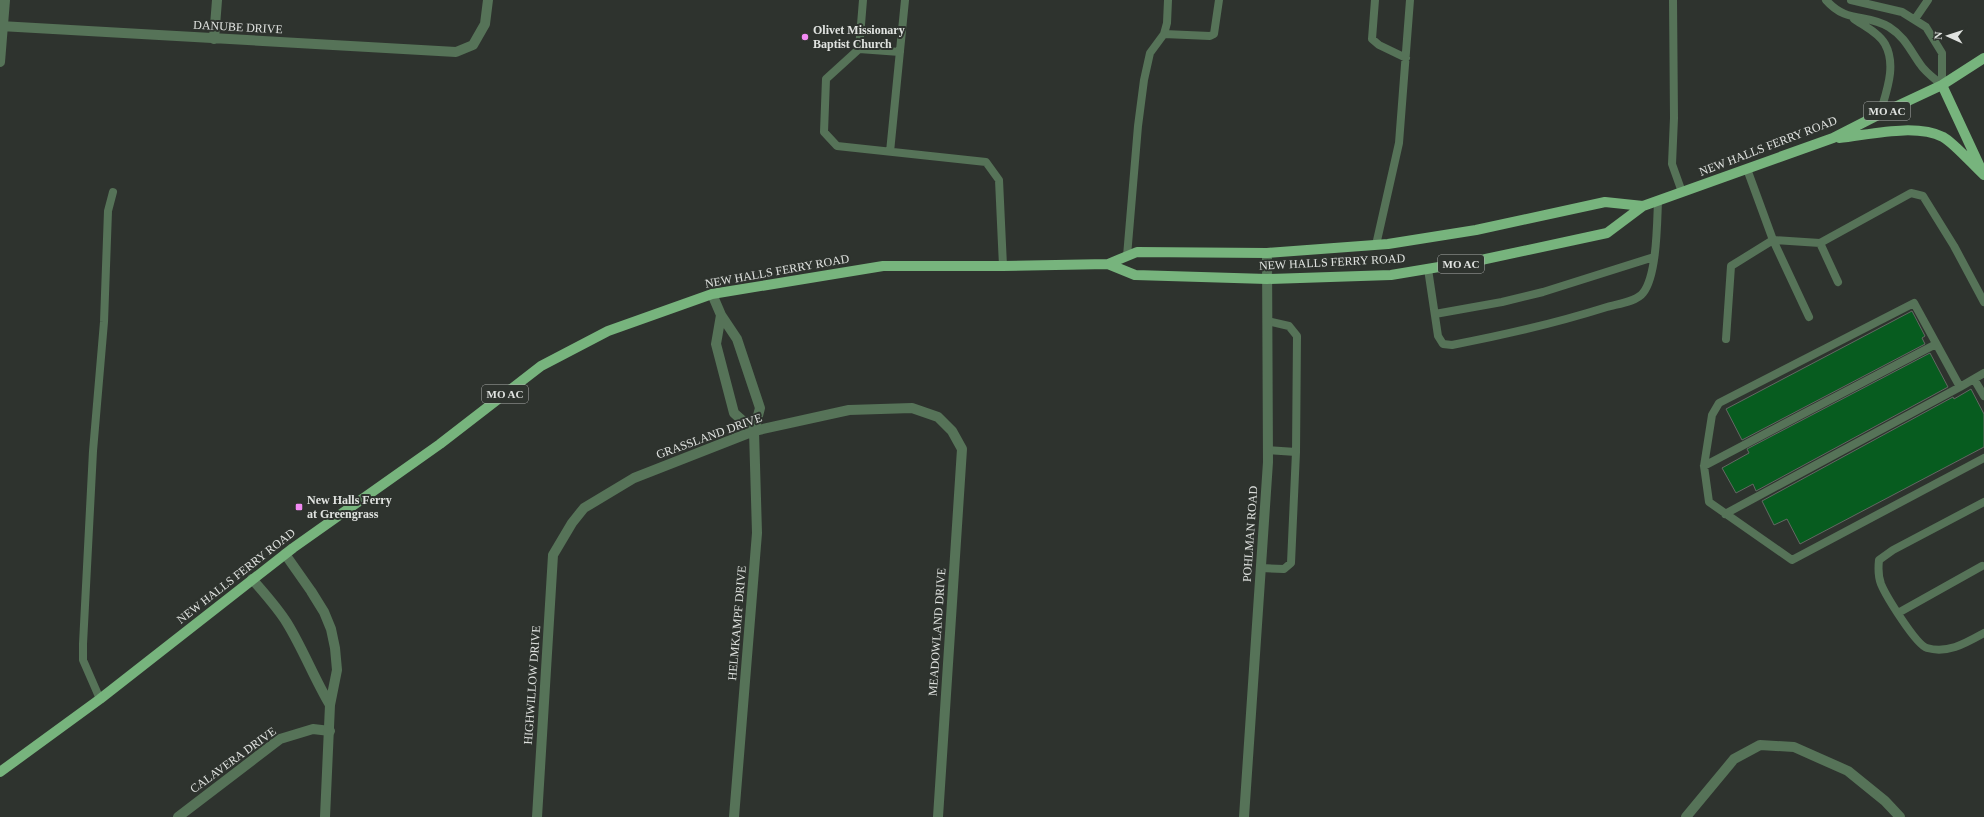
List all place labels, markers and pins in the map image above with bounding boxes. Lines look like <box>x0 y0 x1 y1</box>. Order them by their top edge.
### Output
place label: Olivet Missionary Baptist Church <box>813 23 905 51</box>
marker: Olivet Missionary Baptist Church <box>800 32 810 42</box>
place label: New Halls Ferry at Greengrass <box>307 493 392 521</box>
marker: New Halls Ferry at Greengrass <box>294 502 304 512</box>

